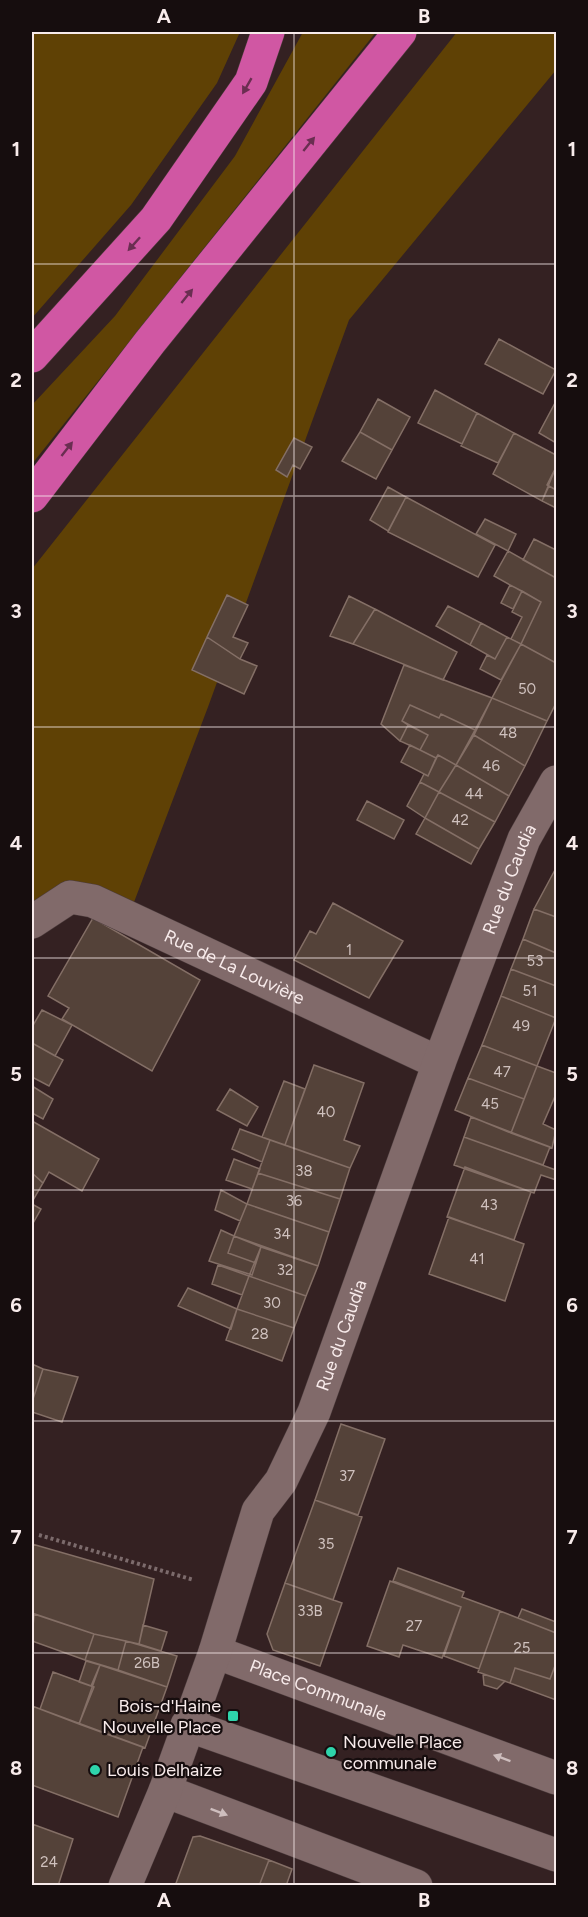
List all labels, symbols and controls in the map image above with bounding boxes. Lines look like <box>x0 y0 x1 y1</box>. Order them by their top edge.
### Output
text: A <box>157 4 172 28</box>
text: B <box>418 4 430 28</box>
one-way arrow <box>242 78 253 94</box>
one-way arrow <box>303 136 316 152</box>
text: 1 <box>12 137 20 161</box>
text: 1 <box>568 137 576 161</box>
one-way arrow <box>128 236 141 251</box>
one-way arrow <box>181 288 194 304</box>
text: 2 <box>10 368 22 392</box>
text: 2 <box>566 368 578 392</box>
one-way arrow <box>61 442 73 457</box>
text: 3 <box>10 599 22 623</box>
text: 3 <box>566 599 578 623</box>
house number: 50 <box>518 680 536 698</box>
house number: 48 <box>499 724 517 742</box>
house number: 46 <box>482 757 500 775</box>
house number: 44 <box>465 785 483 803</box>
house number: 42 <box>451 811 469 829</box>
street label: Rue du Caudia <box>478 820 541 938</box>
text: 4 <box>10 831 23 855</box>
text: 4 <box>566 831 579 855</box>
street label: Rue de La Louvière <box>161 925 308 1010</box>
house number: 1 <box>346 941 352 959</box>
house number: 53 <box>527 952 543 970</box>
house number: 51 <box>523 982 537 1000</box>
house number: 49 <box>512 1017 530 1035</box>
text: 5 <box>10 1062 22 1086</box>
text: 5 <box>566 1062 578 1086</box>
house number: 47 <box>493 1063 511 1081</box>
house number: 45 <box>481 1095 499 1113</box>
house number: 40 <box>317 1103 335 1121</box>
house number: 38 <box>295 1162 313 1180</box>
house number: 36 <box>286 1192 303 1210</box>
house number: 43 <box>480 1196 498 1214</box>
house number: 34 <box>273 1225 291 1243</box>
house number: 41 <box>469 1250 485 1268</box>
house number: 32 <box>277 1261 293 1279</box>
street label: Rue du Caudia <box>311 1277 372 1394</box>
text: 6 <box>10 1293 22 1317</box>
text: 6 <box>566 1293 578 1317</box>
house number: 30 <box>263 1294 281 1312</box>
house number: 28 <box>251 1325 269 1343</box>
house number: 37 <box>339 1467 355 1485</box>
text: 7 <box>10 1525 22 1549</box>
text: 7 <box>566 1525 578 1549</box>
house number: 35 <box>318 1535 334 1553</box>
house number: 33B <box>297 1602 323 1620</box>
house number: 27 <box>406 1617 422 1635</box>
house number: 25 <box>513 1639 531 1657</box>
house number: 26B <box>134 1654 160 1672</box>
street label: Place Communale <box>246 1655 390 1726</box>
place label: Bois-d'Haine Nouvelle Place <box>102 1695 221 1738</box>
marker: Bois-d'Haine Nouvelle Place <box>226 1709 240 1723</box>
place label: Nouvelle Place communale <box>343 1731 462 1774</box>
marker: Nouvelle Place communale <box>324 1745 338 1759</box>
one-way arrow <box>492 1753 510 1763</box>
text: 8 <box>10 1756 22 1780</box>
text: 8 <box>566 1756 578 1780</box>
place label: Louis Delhaize <box>107 1759 222 1781</box>
marker: Louis Delhaize <box>88 1763 102 1777</box>
one-way arrow <box>210 1808 228 1817</box>
house number: 24 <box>40 1853 58 1871</box>
text: A <box>157 1888 172 1912</box>
text: B <box>418 1888 430 1912</box>

